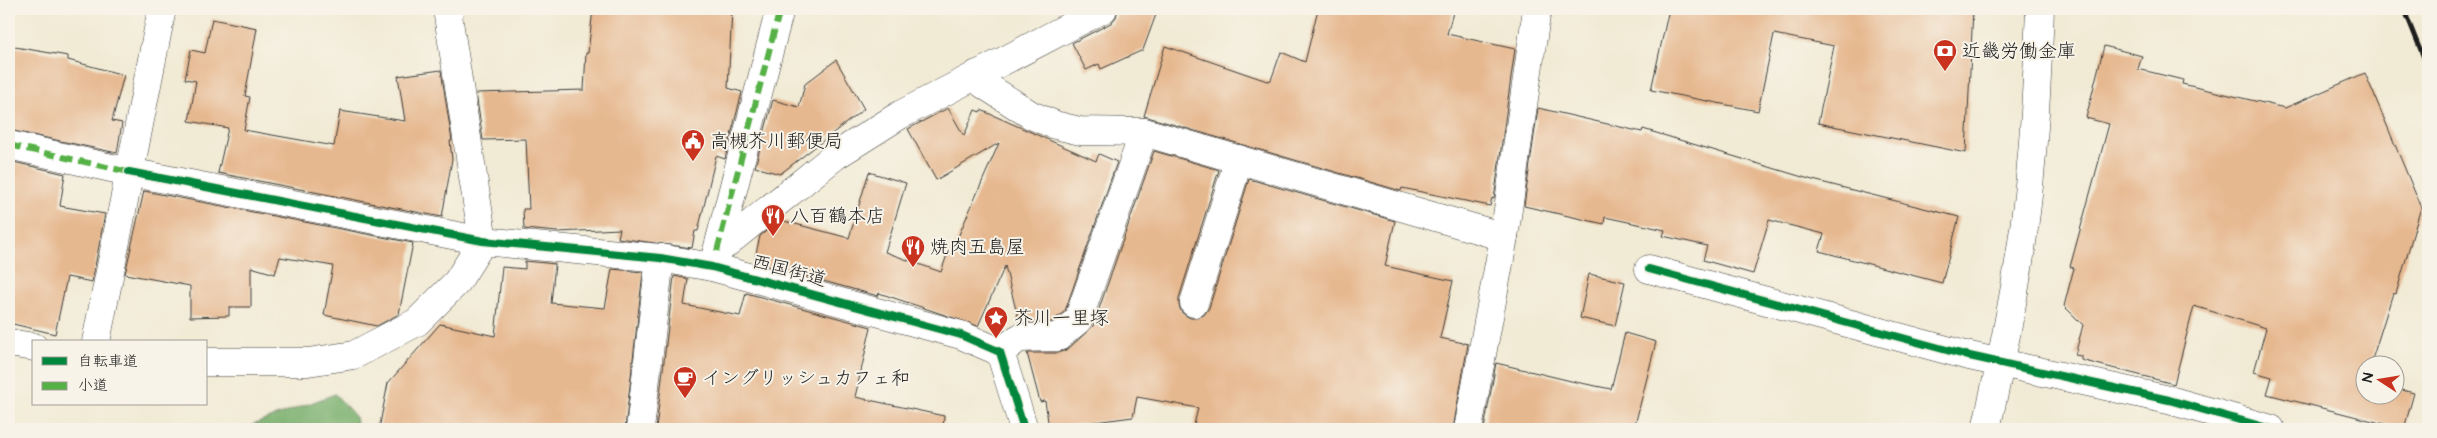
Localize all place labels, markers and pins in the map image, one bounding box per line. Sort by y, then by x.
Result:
bank icon: 近畿労働金庫 [1932,38,1958,72]
place label: 近畿労働金庫 [1962,38,2076,65]
public building icon: 高槻芥川郵便局 [680,128,706,162]
place label: 高槻芥川郵便局 [710,128,843,155]
restaurant icon: 八百鶴本店 [760,203,786,237]
place label: 八百鶴本店 [790,203,885,230]
restaurant icon: 焼肉五島屋 [900,234,926,268]
place label: 焼肉五島屋 [930,234,1025,261]
place icon: 芥川一里塚 [983,305,1009,339]
place label: 芥川一里塚 [1014,305,1109,332]
cafe icon: イングリッシュカフェ和 [672,365,698,399]
place label: イングリッシュカフェ和 [702,365,910,392]

